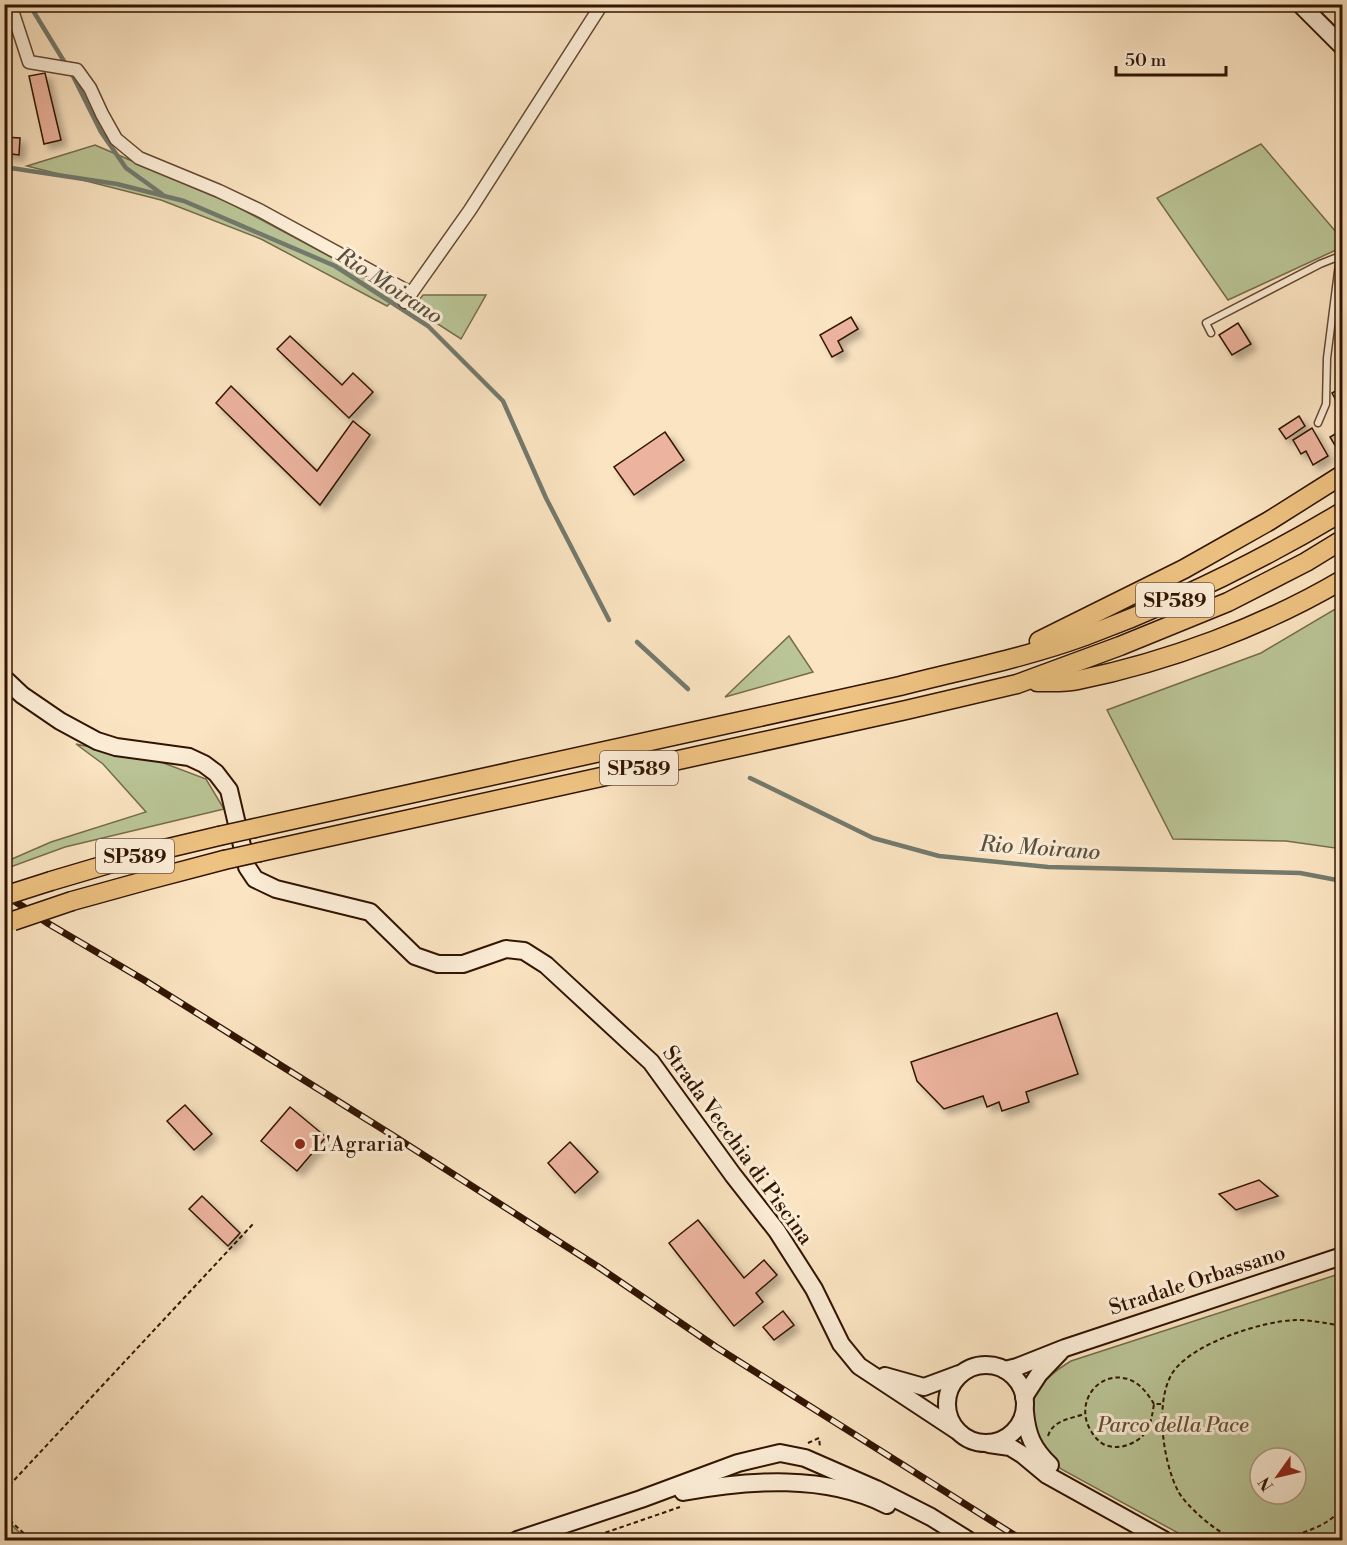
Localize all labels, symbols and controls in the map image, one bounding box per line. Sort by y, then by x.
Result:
scale bar [1116,39,1226,77]
text: 50 m [1125,49,1167,72]
water label: Rio Moirano [330,241,447,331]
road number: SP589 [1136,583,1214,617]
road number: SP589 [600,751,678,785]
water label: Rio Moirano [978,831,1101,866]
road number: SP589 [96,839,174,873]
street label: Strada Vecchia di Piscina [656,1041,818,1250]
place label: L'Agraria [312,1132,404,1158]
marker: L'Agraria [293,1137,307,1151]
street label: Stradale Orbassano [1106,1240,1289,1322]
park label: Parco della Pace [1096,1413,1249,1439]
north arrow [1248,1446,1308,1506]
text: N [1254,1473,1278,1495]

